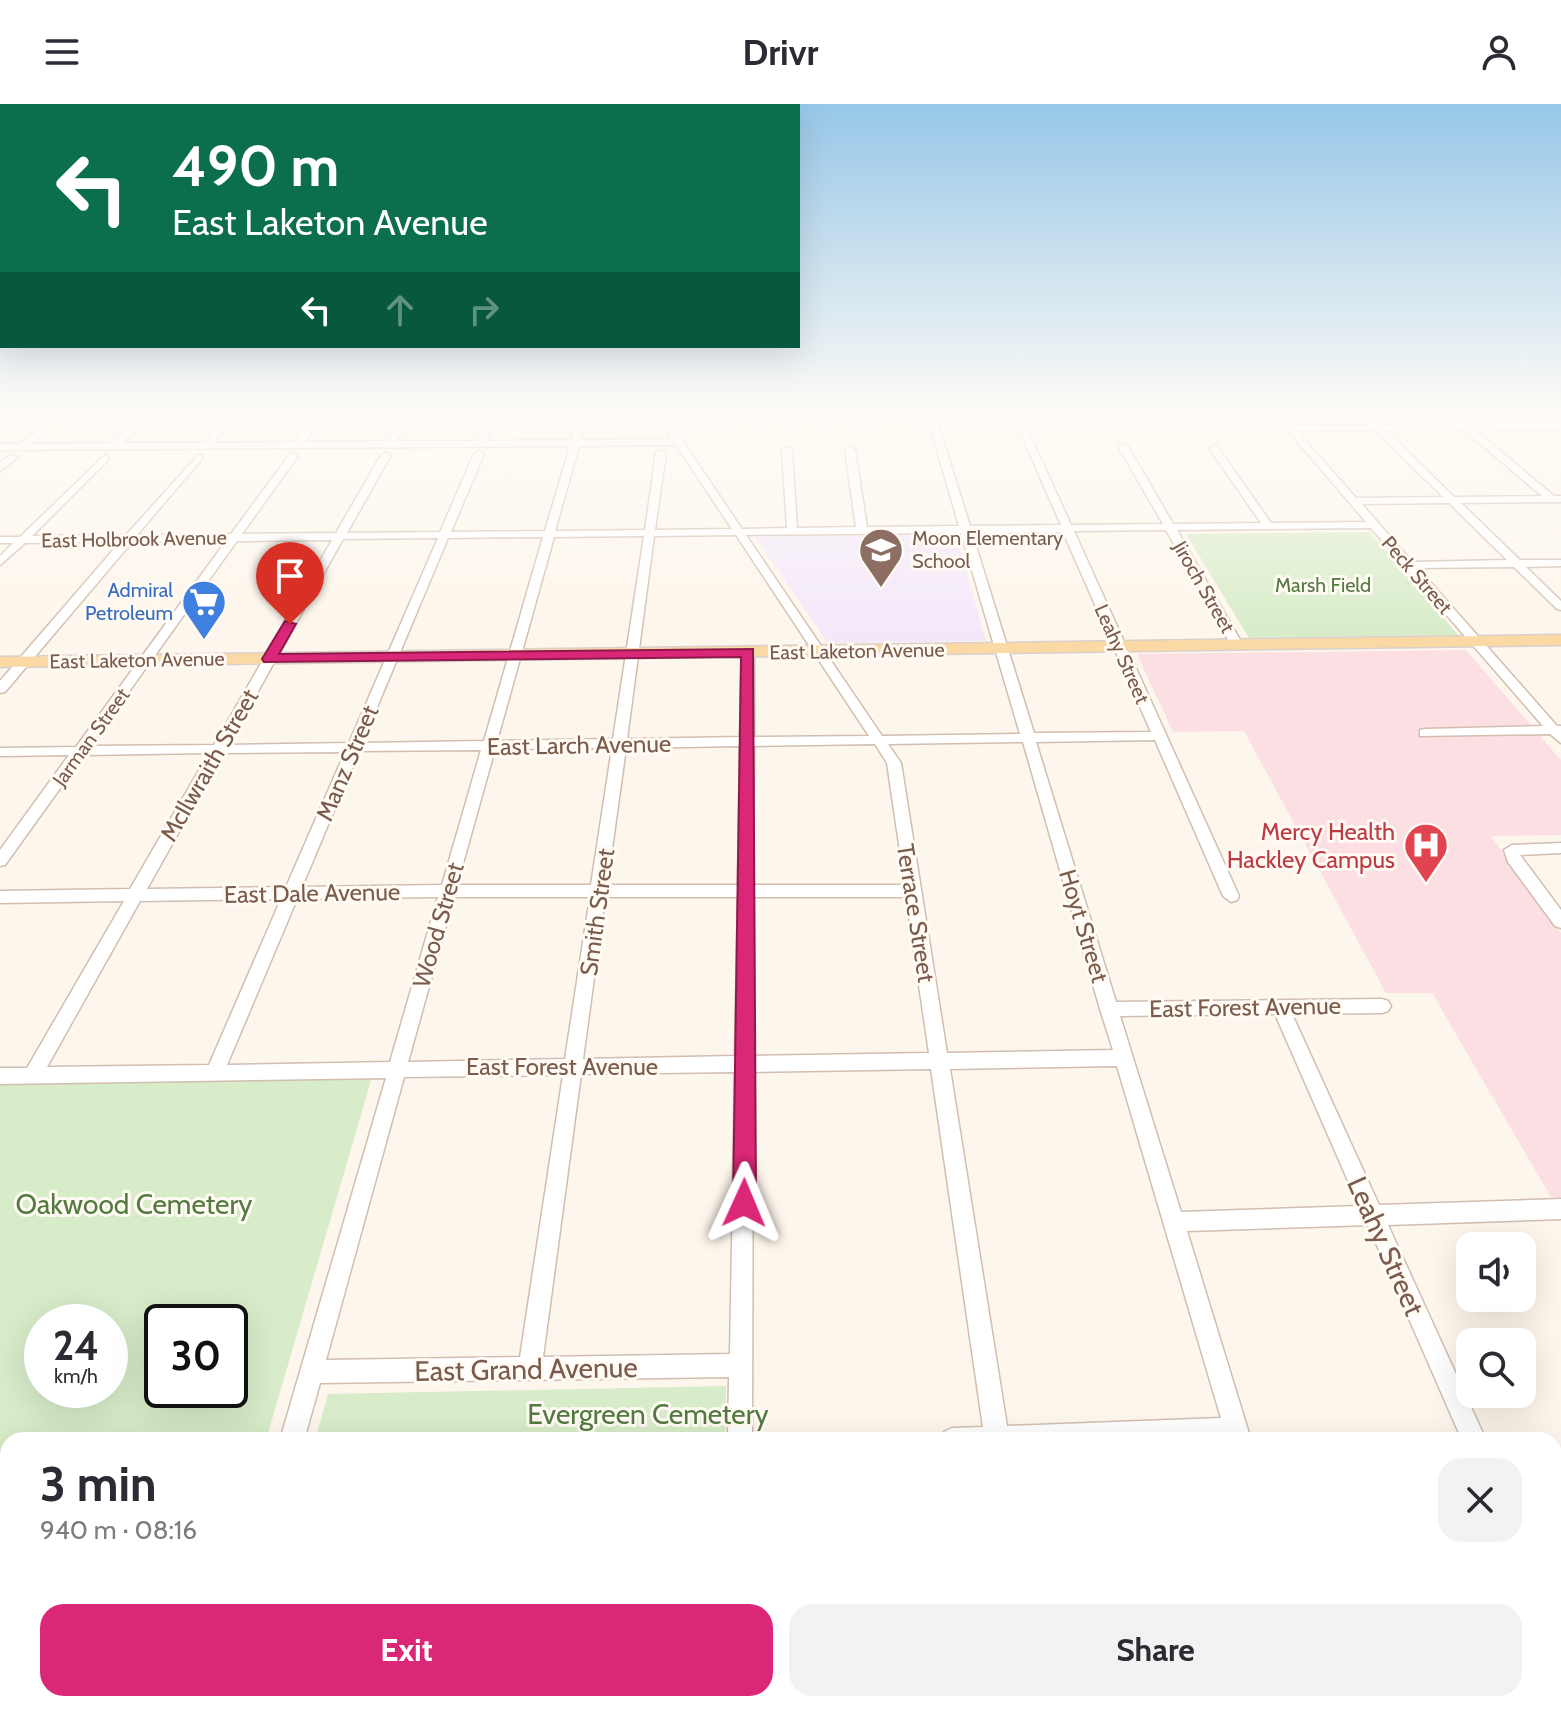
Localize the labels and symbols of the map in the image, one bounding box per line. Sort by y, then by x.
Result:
street label: East Holbrook Avenue [41,525,227,553]
school or university icon: Moon Elementary School [857,526,905,589]
place label: Moon Elementary School [912,526,1063,573]
street label: Peck Street [1377,531,1458,619]
street label: Jiroch Street [1168,536,1240,637]
pin [256,542,324,624]
park label: Marsh Field [1275,573,1371,597]
place label: Admiral Petroleum [85,578,173,625]
supermarket icon: Admiral Petroleum [180,578,228,641]
street label: Leahy Street [1089,601,1155,708]
street label: East Laketon Avenue [769,637,945,665]
street label: East Laketon Avenue [49,646,225,674]
street label: Jarman Street [47,683,135,791]
street label: McIlwraith Street [154,684,264,846]
street label: Manz Street [310,701,384,825]
street label: East Larch Avenue [487,729,671,761]
place label: Mercy Health Hackley Campus [1227,817,1395,874]
hospital icon: Mercy Health Hackley Campus [1402,821,1450,884]
street label: Terrace Street [891,842,941,984]
street label: Smith Street [574,847,620,977]
street label: Wood Street [406,859,470,991]
street label: Hoyt Street [1053,866,1115,986]
street label: East Dale Avenue [224,877,400,909]
street label: East Forest Avenue [1149,991,1341,1023]
street label: East Forest Avenue [466,1052,658,1081]
position arrow [702,1161,786,1245]
street label: Leahy Street [1340,1171,1432,1321]
park label: Oakwood Cemetery [16,1187,252,1221]
speed limit sign: 30 [144,1304,248,1408]
street label: East Grand Avenue [414,1350,638,1388]
park label: Evergreen Cemetery [527,1397,769,1431]

